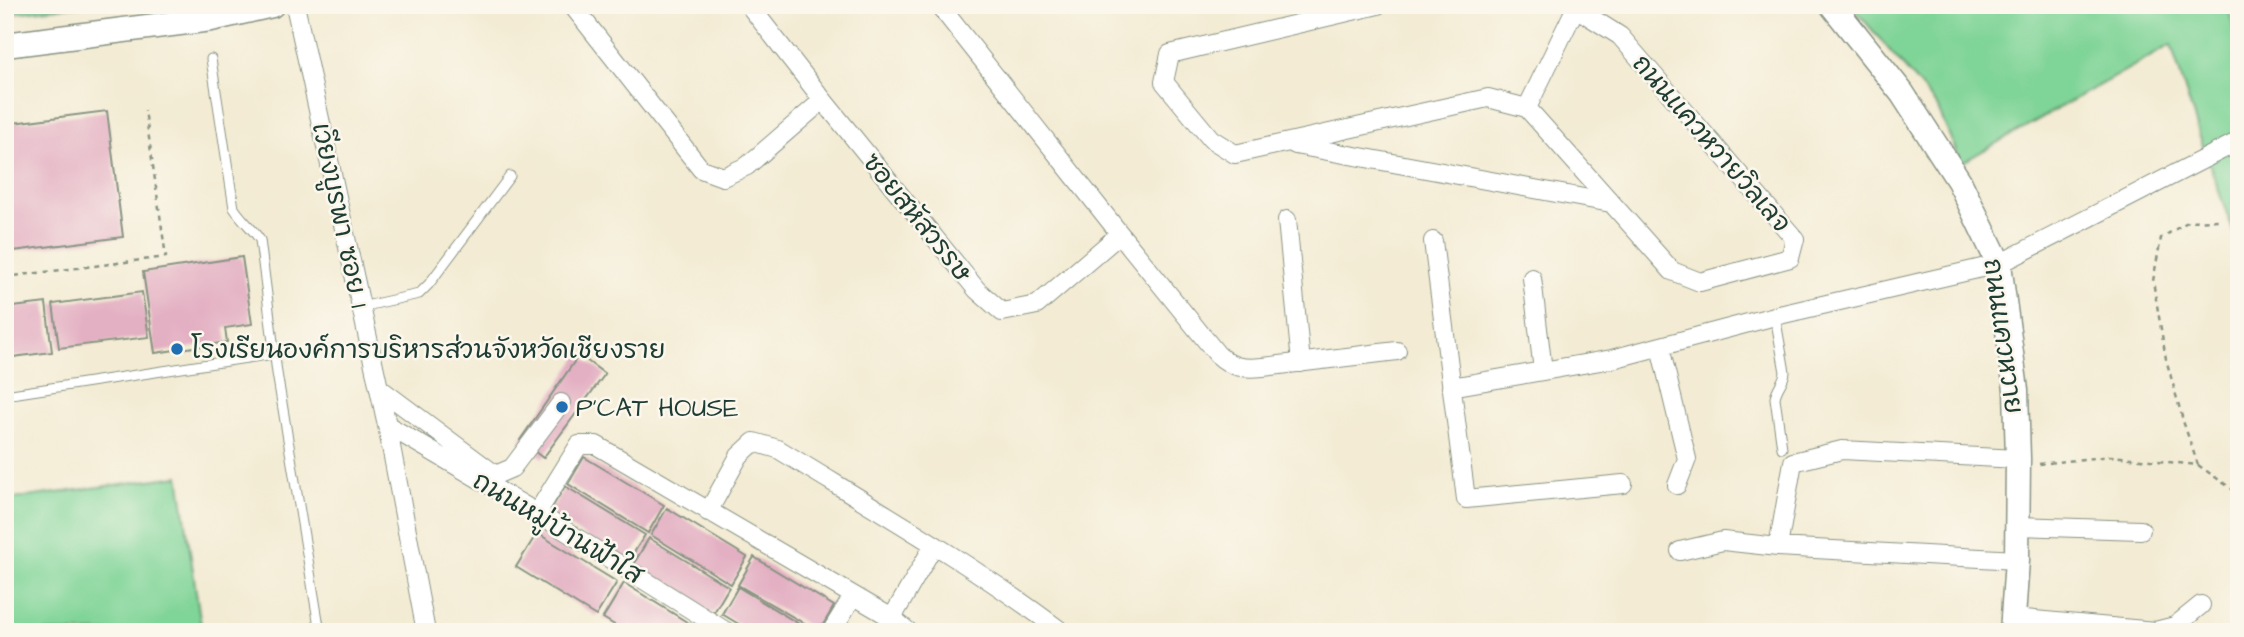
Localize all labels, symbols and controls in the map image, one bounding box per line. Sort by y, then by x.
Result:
street label: ถนนแควหวายวิลเลจ [1624,47,1799,241]
street label: เวียงบูรพา ซอย 1 [303,119,377,311]
street label: ซอยสหัสวรรษ [854,146,981,290]
street label: ถนนแควหวาย [1974,256,2032,416]
place label: โรงเรียนองค์การบริหารส่วนจังหวัดเชียงราย [191,332,665,368]
marker: โรงเรียนองค์การบริหารส่วนจังหวัดเชียงราย [169,341,185,357]
place label: P'CAT HOUSE [576,390,738,426]
marker: P'CAT HOUSE [554,399,570,415]
street label: ถนนหมู่บ้านฟ้าใส [466,463,650,594]

